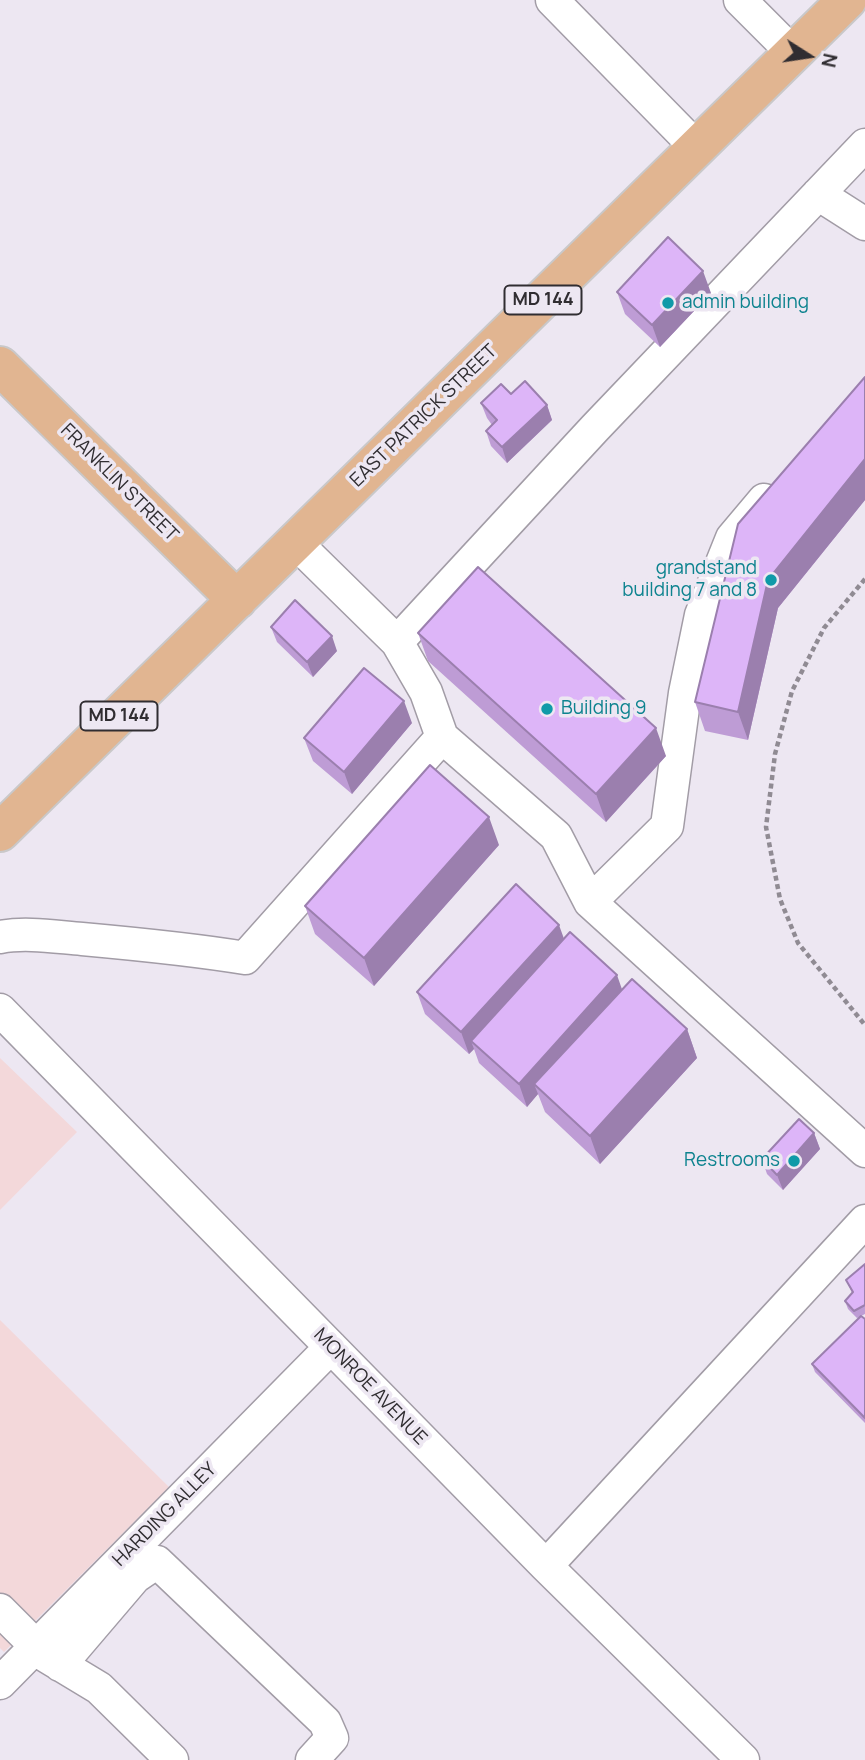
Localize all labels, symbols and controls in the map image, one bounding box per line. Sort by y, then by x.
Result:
north arrow [774,21,844,91]
text: N [815,51,844,70]
road number: MD 144 [504,286,582,314]
place label: admin building [682,292,809,314]
marker: admin building [660,295,676,311]
street label: EAST PATRICK STREET [346,340,502,492]
street label: FRANKLIN STREET [55,419,183,547]
place label: grandstand building 7 and 8 [622,558,757,602]
marker: grandstand building 7 and 8 [763,572,779,588]
place label: Building 9 [561,698,647,720]
marker: Building 9 [539,701,555,717]
road number: MD 144 [80,702,158,730]
place label: Restrooms [684,1150,780,1172]
marker: Restrooms [786,1153,802,1169]
street label: MONROE AVENUE [309,1324,431,1450]
street label: HARDING ALLEY [108,1458,222,1572]

